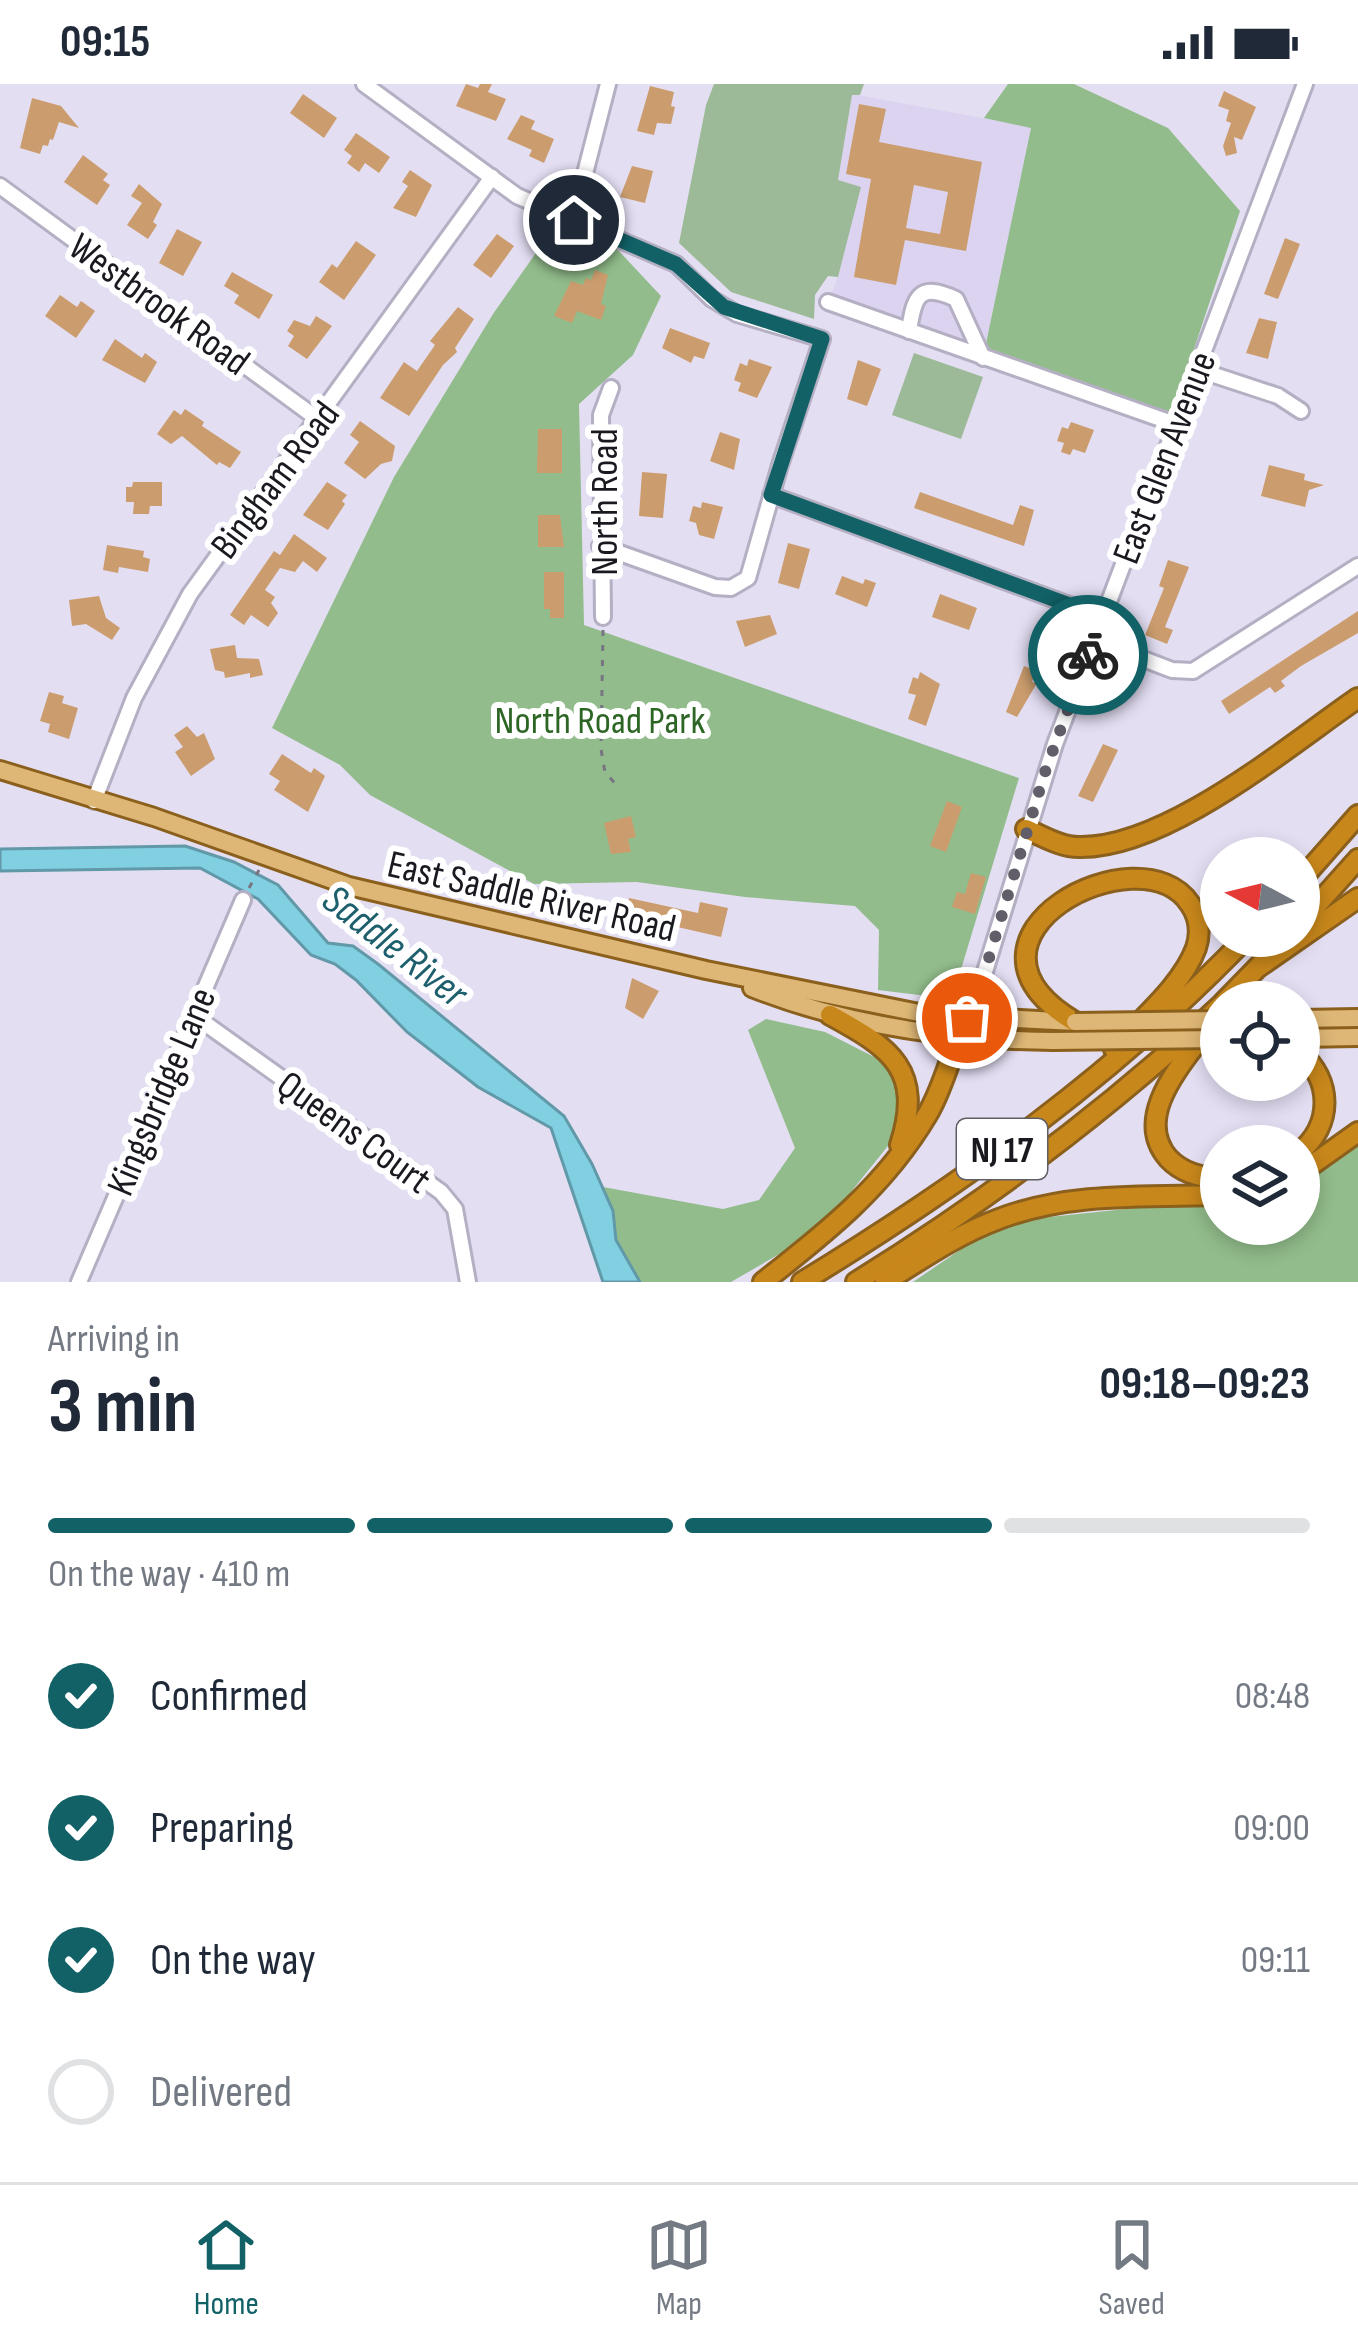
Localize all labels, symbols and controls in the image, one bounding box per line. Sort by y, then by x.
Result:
text: 09:15 [60,15,150,70]
pin [523,169,625,271]
icon: home [541,187,607,253]
street label: Westbrook Road [59,224,258,386]
street label: East Glen Avenue [1103,345,1227,571]
street label: Bingham Road [202,393,350,568]
street label: North Road [582,428,629,576]
courier [1028,595,1148,715]
icon: bike [1055,622,1121,688]
park label: North Road Park [495,698,705,745]
north arrow [1200,837,1320,957]
map controls [1200,837,1320,1245]
street label: East Saddle River Road [383,839,681,951]
water label: Saddle River [314,873,478,1017]
pin [916,967,1018,1069]
street label: Kingsbridge Lane [97,981,227,1203]
button: locate [1200,981,1320,1101]
icon: bag [934,985,1000,1051]
street label: Queens Court [268,1062,440,1204]
road number: NJ 17 [957,1119,1047,1179]
button: layers [1200,1125,1320,1245]
text: Arriving in [48,1316,180,1363]
text: 09:18–09:23 [1099,1357,1310,1412]
text: 3 min [48,1361,197,1454]
text: On the way · 410 m [48,1551,290,1598]
icon: check [48,1663,114,1729]
text: Confirmed [150,1669,308,1724]
text: 08:48 [1235,1673,1310,1720]
icon: check [48,1795,114,1861]
text: Preparing [150,1801,294,1856]
text: 09:00 [1233,1805,1310,1852]
icon: check [48,1927,114,1993]
text: On the way [150,1933,316,1988]
text: 09:11 [1241,1937,1310,1984]
text: Delivered [150,2065,292,2120]
tab: Home [193,2212,259,2324]
tab: Map [646,2212,712,2324]
tab: Saved [1099,2212,1165,2324]

